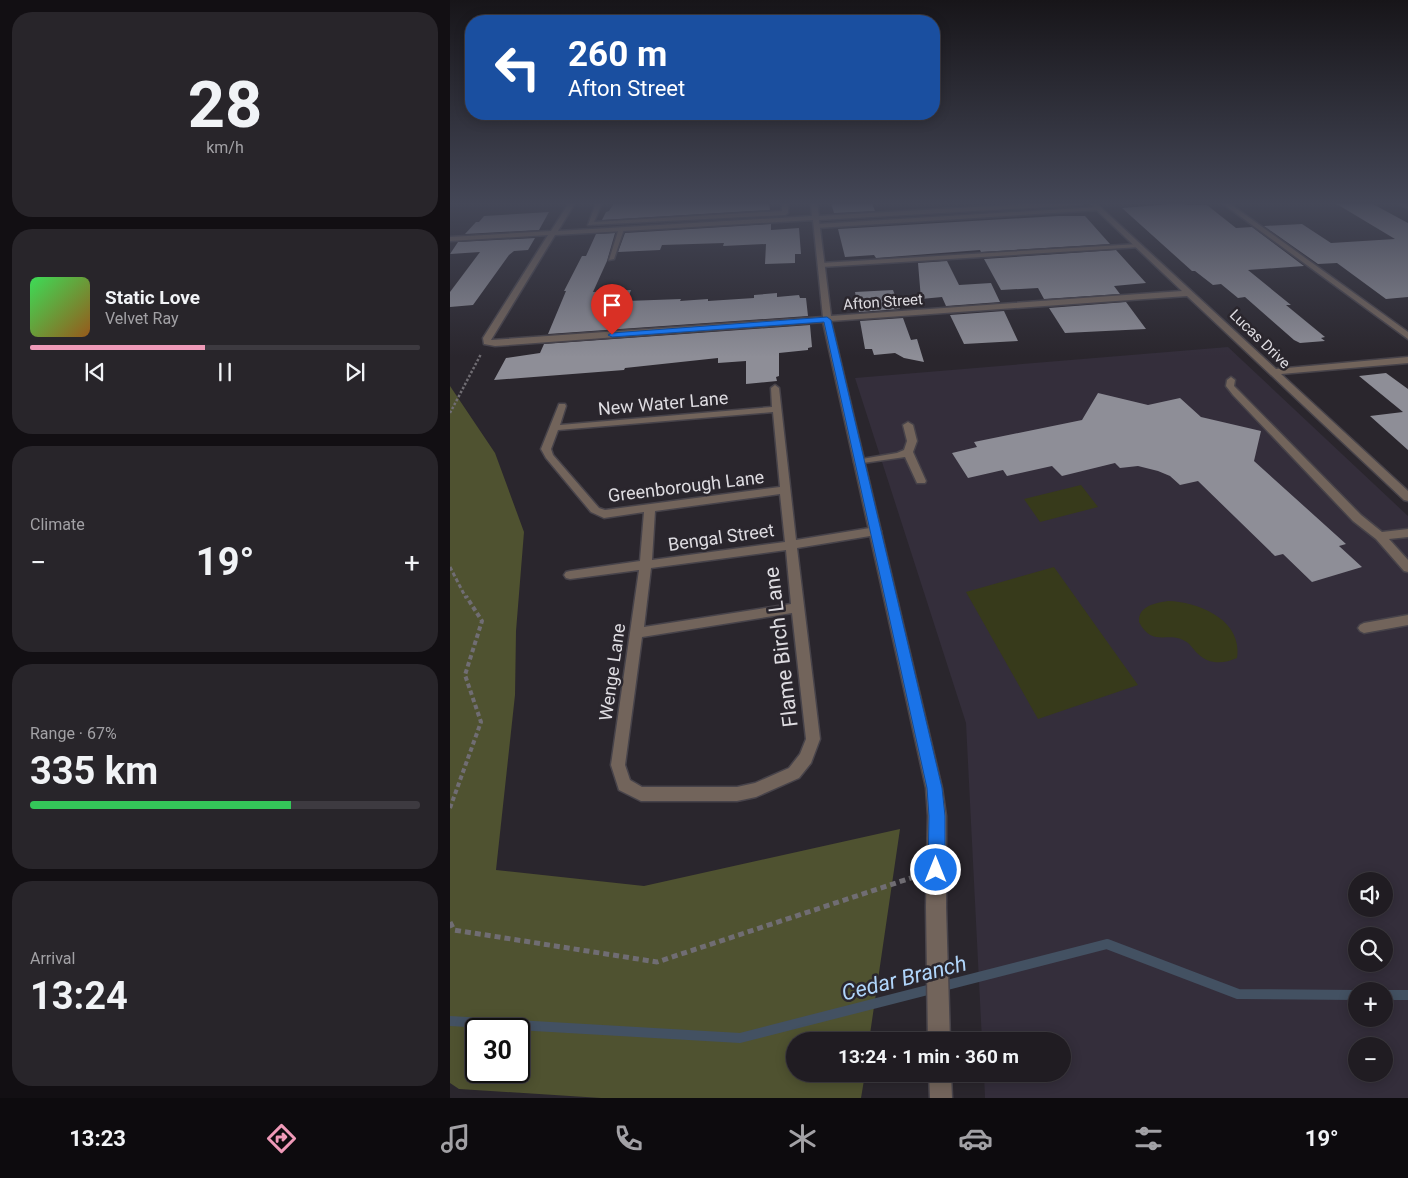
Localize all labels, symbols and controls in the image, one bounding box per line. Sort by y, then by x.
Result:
text: 260 m [568,34,667,75]
icon: left [485,35,550,100]
text: 28 [188,67,262,143]
text: Afton Street [568,76,685,101]
text: km/h [206,138,244,157]
pin [591,284,633,335]
text: Static Love [105,286,200,309]
street label: Afton Street [843,290,924,314]
icon: arrive [598,291,626,319]
street label: Lucas Drive [1226,306,1294,372]
text: Velvet Ray [105,309,179,328]
icon: previous [81,358,109,386]
icon: pause [211,358,239,386]
icon: next [341,358,369,386]
street label: New Water Lane [597,387,729,419]
street label: Greenborough Lane [607,466,765,506]
text: Climate [30,515,85,534]
street label: Bengal Street [667,519,776,555]
text: 19° [196,540,254,584]
text: − [30,546,46,579]
text: + [404,546,420,579]
street label: Flame Birch Lane [759,566,803,728]
street label: Wenge Lane [595,622,629,722]
text: Range · 67% [30,724,117,743]
text: 335 km [30,749,158,793]
position arrow [909,843,961,895]
map controls [1348,872,1393,1082]
button: sound [1348,872,1393,917]
button: search [1348,927,1393,972]
text: Arrival [30,949,75,968]
water label: Cedar Branch [839,950,969,1006]
text: 13:24 [30,974,128,1018]
button: + [1348,982,1393,1027]
speed limit sign: 30 [465,1018,530,1083]
button: − [1348,1037,1393,1082]
text: 13:24 · 1 min · 360 m [838,1045,1019,1068]
icon: directions [264,1121,299,1156]
icon: music [438,1121,473,1156]
icon: phone [611,1121,646,1156]
icon: climate [785,1121,820,1156]
icon: car [958,1121,993,1156]
icon: filters [1131,1121,1166,1156]
text: 13:23 [69,1126,126,1151]
text: 19° [1305,1126,1339,1151]

